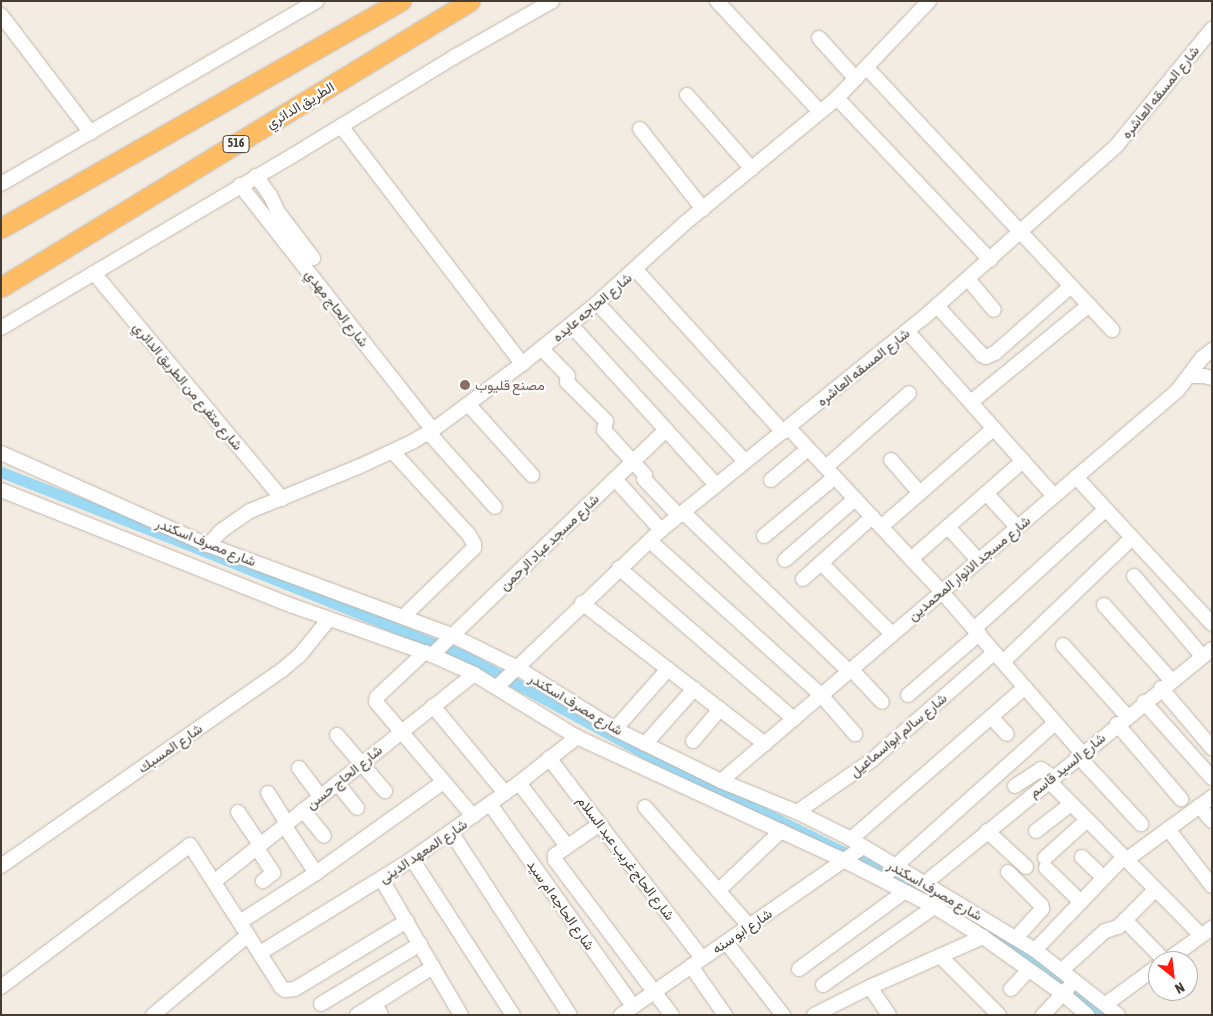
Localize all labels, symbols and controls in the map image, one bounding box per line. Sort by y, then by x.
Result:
street label: شارع المسقه العاشره [1118,42,1202,142]
street label: الطريق الدائري [263,78,337,132]
road number: 516 [222,134,250,154]
street label: شارع الحاج مهدي [302,266,372,350]
street label: شارع الحاجه عايده [549,269,635,345]
street label: شارع متفرع من الطريق الدائري [130,319,246,453]
street label: شارع المسقه العاشره [813,325,913,409]
place label: مصنع قليوب [475,377,545,393]
marker: مصنع قليوب [459,379,471,391]
street label: شارع مسجد عباد الرحمن [496,490,602,594]
street label: شارع مسجد الانوار المحمدين [904,512,1034,624]
street label: شارع مصرف اسكندر [153,514,259,570]
street label: شارع مصرف اسكندر [526,669,626,739]
street label: شارع سالم ابواسماعيل [846,690,950,780]
street label: شارع المسبك [135,720,205,776]
street label: شارع السيد قاسم [1025,729,1109,801]
street label: شارع الحاج حسن [303,741,385,813]
street label: شارع الحاج غريب عبد السلام [574,793,678,923]
street label: شارع المعهد الدينى [376,815,470,887]
street label: شارع مصرف اسكندر [885,856,985,924]
street label: شارع الحاجه ام سيد [524,857,598,953]
street label: شارع ابو سنه [709,905,775,957]
north arrow [1148,951,1198,1001]
text: N [1172,979,1187,997]

